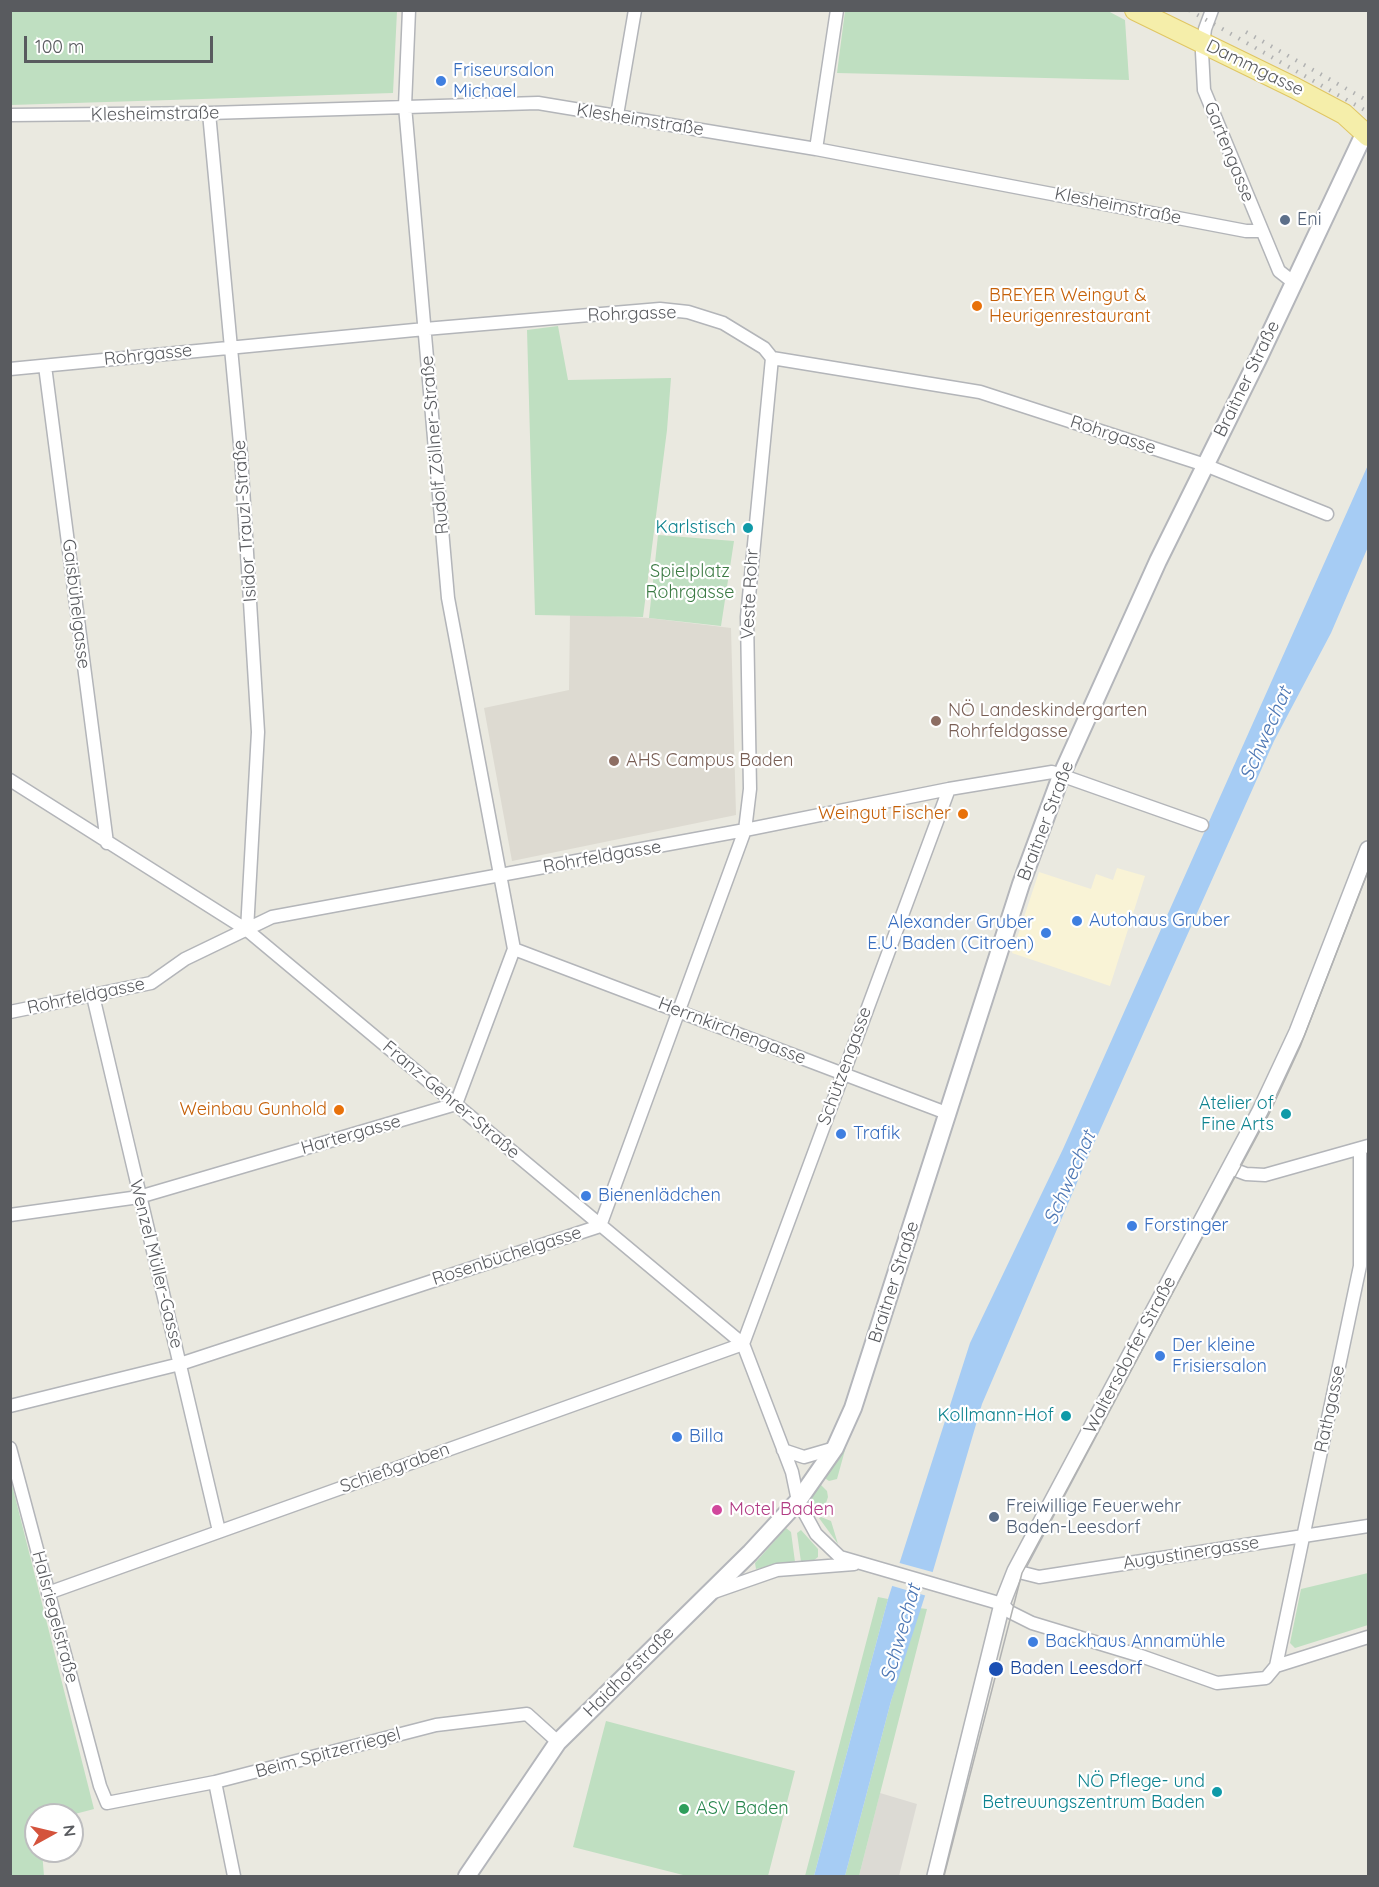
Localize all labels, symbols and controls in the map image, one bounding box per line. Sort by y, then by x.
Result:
scale bar [27,24,216,62]
text: 100 m [35,35,84,58]
street label: Dammgasse [1203,35,1307,101]
place label: Friseursalon Michael [453,60,554,103]
marker: Friseursalon Michael [434,74,448,88]
street label: Klesheimstraße [575,99,705,141]
street label: Gartengasse [1199,99,1259,205]
street label: Klesheimstraße [91,102,219,126]
street label: Klesheimstraße [1053,183,1183,229]
place label: Eni [1297,209,1321,231]
marker: Eni [1278,213,1292,227]
place label: BREYER Weingut & Heurigenrestaurant [989,285,1151,328]
marker: BREYER Weingut & Heurigenrestaurant [970,299,984,313]
street label: Rohrgasse [587,302,677,326]
street label: Braitner Straße [1210,317,1284,441]
street label: Rohrgasse [103,340,193,370]
street label: Rudolf Zöllner-Straße [416,355,454,535]
street label: Rohrgasse [1067,411,1159,459]
street label: Isidor Trauzl-Straße [229,439,261,603]
place label: Karlstisch [655,517,736,539]
marker: Karlstisch [741,521,755,535]
street label: Gaisbühelgasse [57,538,95,670]
street label: Veste Rohr [737,548,763,640]
park label: Spielplatz Rohrgasse [646,561,734,604]
water label: Schwechat [1235,683,1297,785]
place label: NÖ Landeskindergarten Rohrfeldgasse [948,700,1147,742]
marker: NÖ Landeskindergarten Rohrfeldgasse [929,714,943,728]
place label: AHS Campus Baden [626,750,793,772]
marker: AHS Campus Baden [607,754,621,768]
street label: Braitner Straße [1013,758,1079,884]
place label: Weingut Fischer [818,803,951,825]
marker: Weingut Fischer [956,807,970,821]
street label: Rohrfeldgasse [541,836,663,878]
place label: Autohaus Gruber [1089,910,1230,932]
place label: Alexander Gruber E.U. Baden (Citroen) [867,912,1034,954]
marker: Autohaus Gruber [1070,914,1084,928]
marker: Alexander Gruber E.U. Baden (Citroen) [1039,926,1053,940]
street label: Rohrfeldgasse [25,973,147,1019]
street label: Herrnkirchengasse [655,993,809,1069]
street label: Schützengasse [814,1004,876,1128]
street label: Franz-Gehrer-Straße [378,1036,524,1164]
place label: Atelier of Fine Arts [1199,1093,1274,1136]
place label: Weinbau Gunhold [180,1099,327,1121]
marker: Weinbau Gunhold [332,1103,346,1117]
marker: Atelier of Fine Arts [1279,1107,1293,1121]
street label: Hartergasse [299,1110,403,1160]
place label: Trafik [853,1123,900,1145]
marker: Trafik [834,1127,848,1141]
water label: Schwechat [1039,1127,1101,1229]
street label: Wenzel Müller-Gasse [125,1177,187,1351]
place label: Bienenlädchen [598,1185,721,1207]
marker: Bienenlädchen [579,1189,593,1203]
place label: Forstinger [1144,1215,1228,1237]
street label: Braitner Straße [864,1218,924,1346]
marker: Forstinger [1125,1219,1139,1233]
street label: Rosenbüchelgasse [430,1222,584,1290]
street label: Waltersdorfer Straße [1079,1273,1181,1437]
place label: Der kleine Frisiersalon [1172,1335,1267,1378]
marker: Der kleine Frisiersalon [1153,1349,1167,1363]
street label: Rathgasse [1310,1363,1350,1455]
place label: Kollmann-Hof [938,1405,1054,1427]
marker: Kollmann-Hof [1059,1409,1073,1423]
place label: Billa [689,1426,724,1448]
marker: Billa [670,1430,684,1444]
street label: Schießgraben [337,1438,453,1498]
place label: Freiwillige Feuerwehr Baden-Leesdorf [1006,1496,1181,1538]
place label: Motel Baden [729,1499,834,1521]
marker: Motel Baden [710,1503,724,1517]
marker: Freiwillige Feuerwehr Baden-Leesdorf [987,1510,1001,1524]
street label: Augustinergasse [1121,1532,1261,1574]
street label: Halsriegelstraße [27,1549,83,1685]
water label: Schwechat [876,1582,926,1684]
street label: Haidhofstraße [579,1622,679,1722]
place label: Backhaus Annamühle [1045,1631,1225,1653]
marker: Backhaus Annamühle [1026,1635,1040,1649]
place label: Baden Leesdorf [1010,1658,1143,1680]
marker: Baden Leesdorf [987,1660,1005,1678]
street label: Beim Spitzerriegel [253,1723,403,1783]
place label: NÖ Pflege- und Betreuungszentrum Baden [982,1771,1205,1814]
marker: NÖ Pflege- und Betreuungszentrum Baden [1210,1785,1224,1799]
place label: ASV Baden [696,1798,789,1820]
marker: ASV Baden [677,1802,691,1816]
north arrow [24,1803,84,1863]
text: N [59,1824,81,1838]

